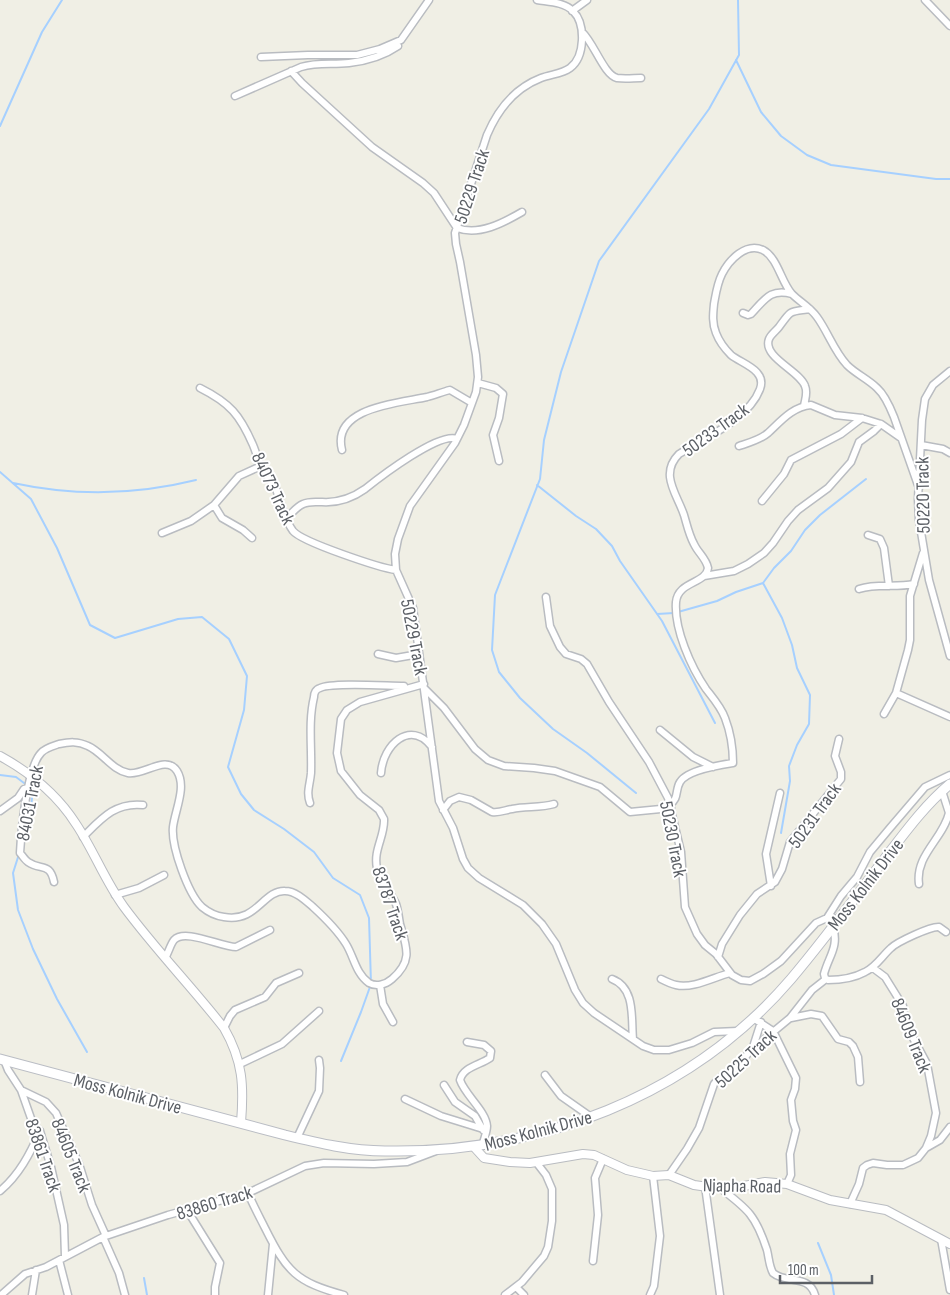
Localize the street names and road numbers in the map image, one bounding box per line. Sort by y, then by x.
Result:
street label: 50229 Track [450,146,495,227]
street label: 50233 Track [678,398,754,462]
street label: 84073 Track [246,449,300,529]
street label: 50220 Track [911,456,936,534]
street label: 50229 Track [395,597,432,678]
street label: 84031 Track [12,763,49,843]
street label: 50231 Track [784,778,847,853]
street label: 50230 Track [654,799,691,880]
street label: Moss Kolnik Drive [823,834,909,936]
street label: 83787 Track [366,864,413,944]
street label: 84609 Track [885,995,936,1077]
street label: 50225 Track [710,1024,782,1093]
street label: Moss Kolnik Drive [71,1069,184,1120]
street label: Moss Kolnik Drive [482,1106,595,1157]
street label: 84605 Track [45,1115,96,1197]
street label: 83861 Track [19,1116,66,1196]
street label: Njapha Road [703,1174,781,1199]
street label: 83860 Track [174,1181,256,1226]

